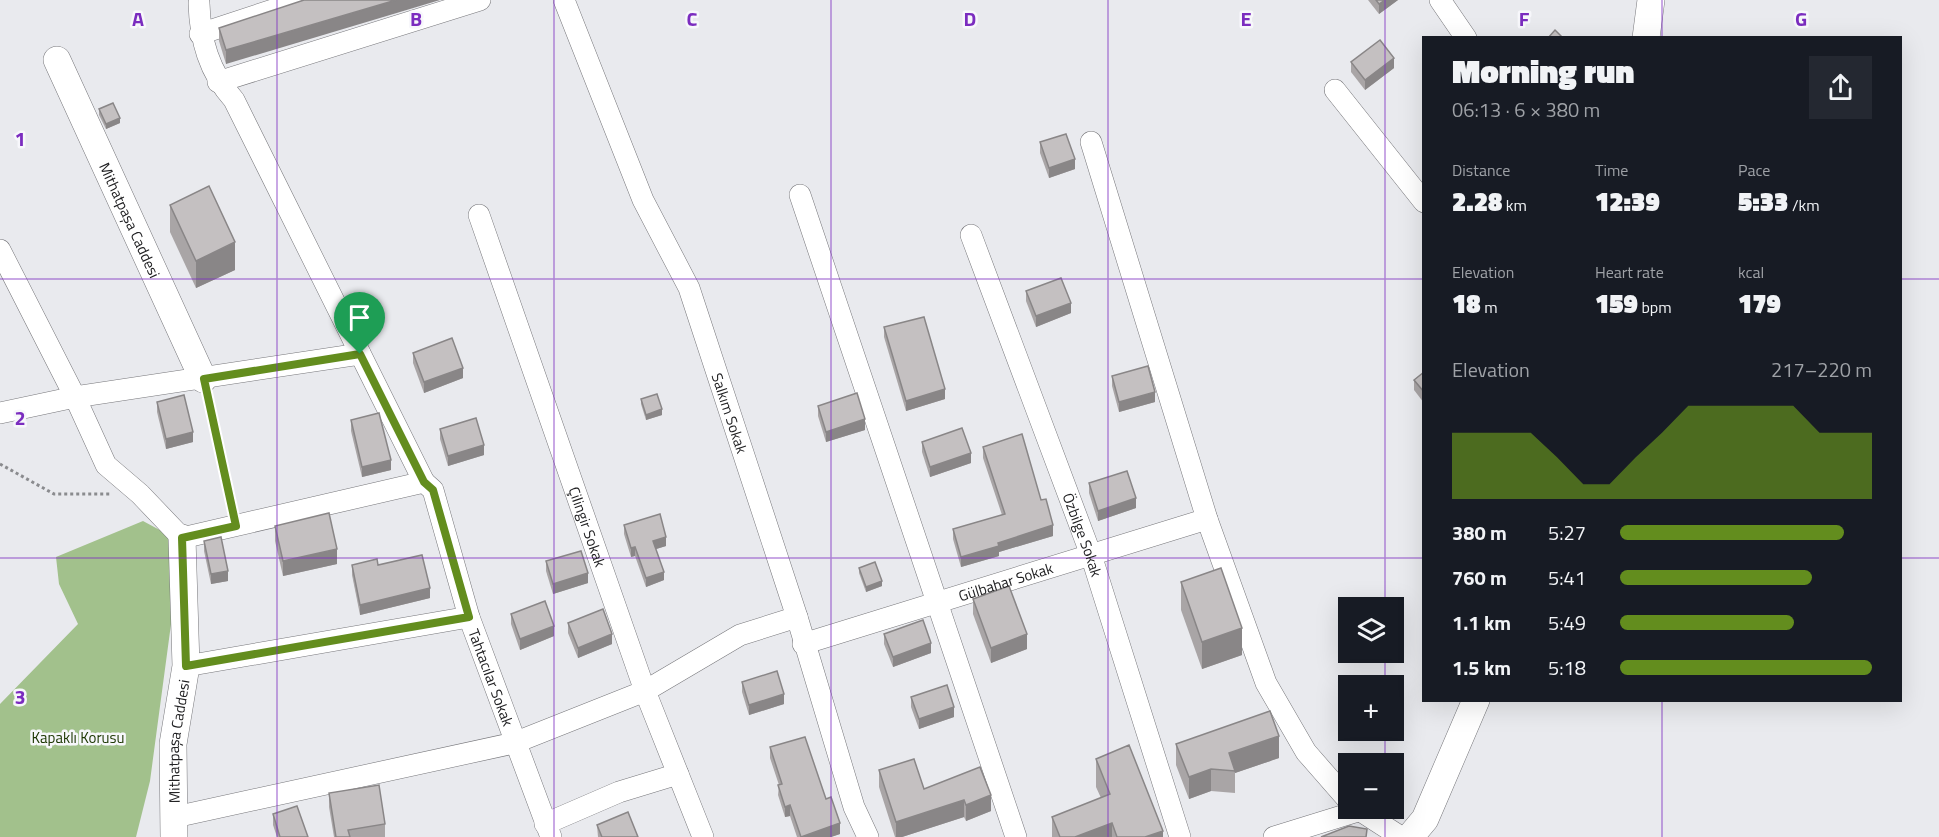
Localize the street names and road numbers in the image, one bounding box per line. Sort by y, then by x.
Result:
street label: Mithatpaşa Caddesi [94,159,167,282]
street label: Salkım Sokak [706,370,754,456]
street label: Çilingir Sokak [563,483,612,570]
street label: Özbilge Sokak [1057,489,1109,580]
street label: Gülbahar Sokak [955,556,1056,607]
street label: Tahtacılar Sokak [463,625,520,729]
street label: Mithatpaşa Caddesi [161,678,195,803]

